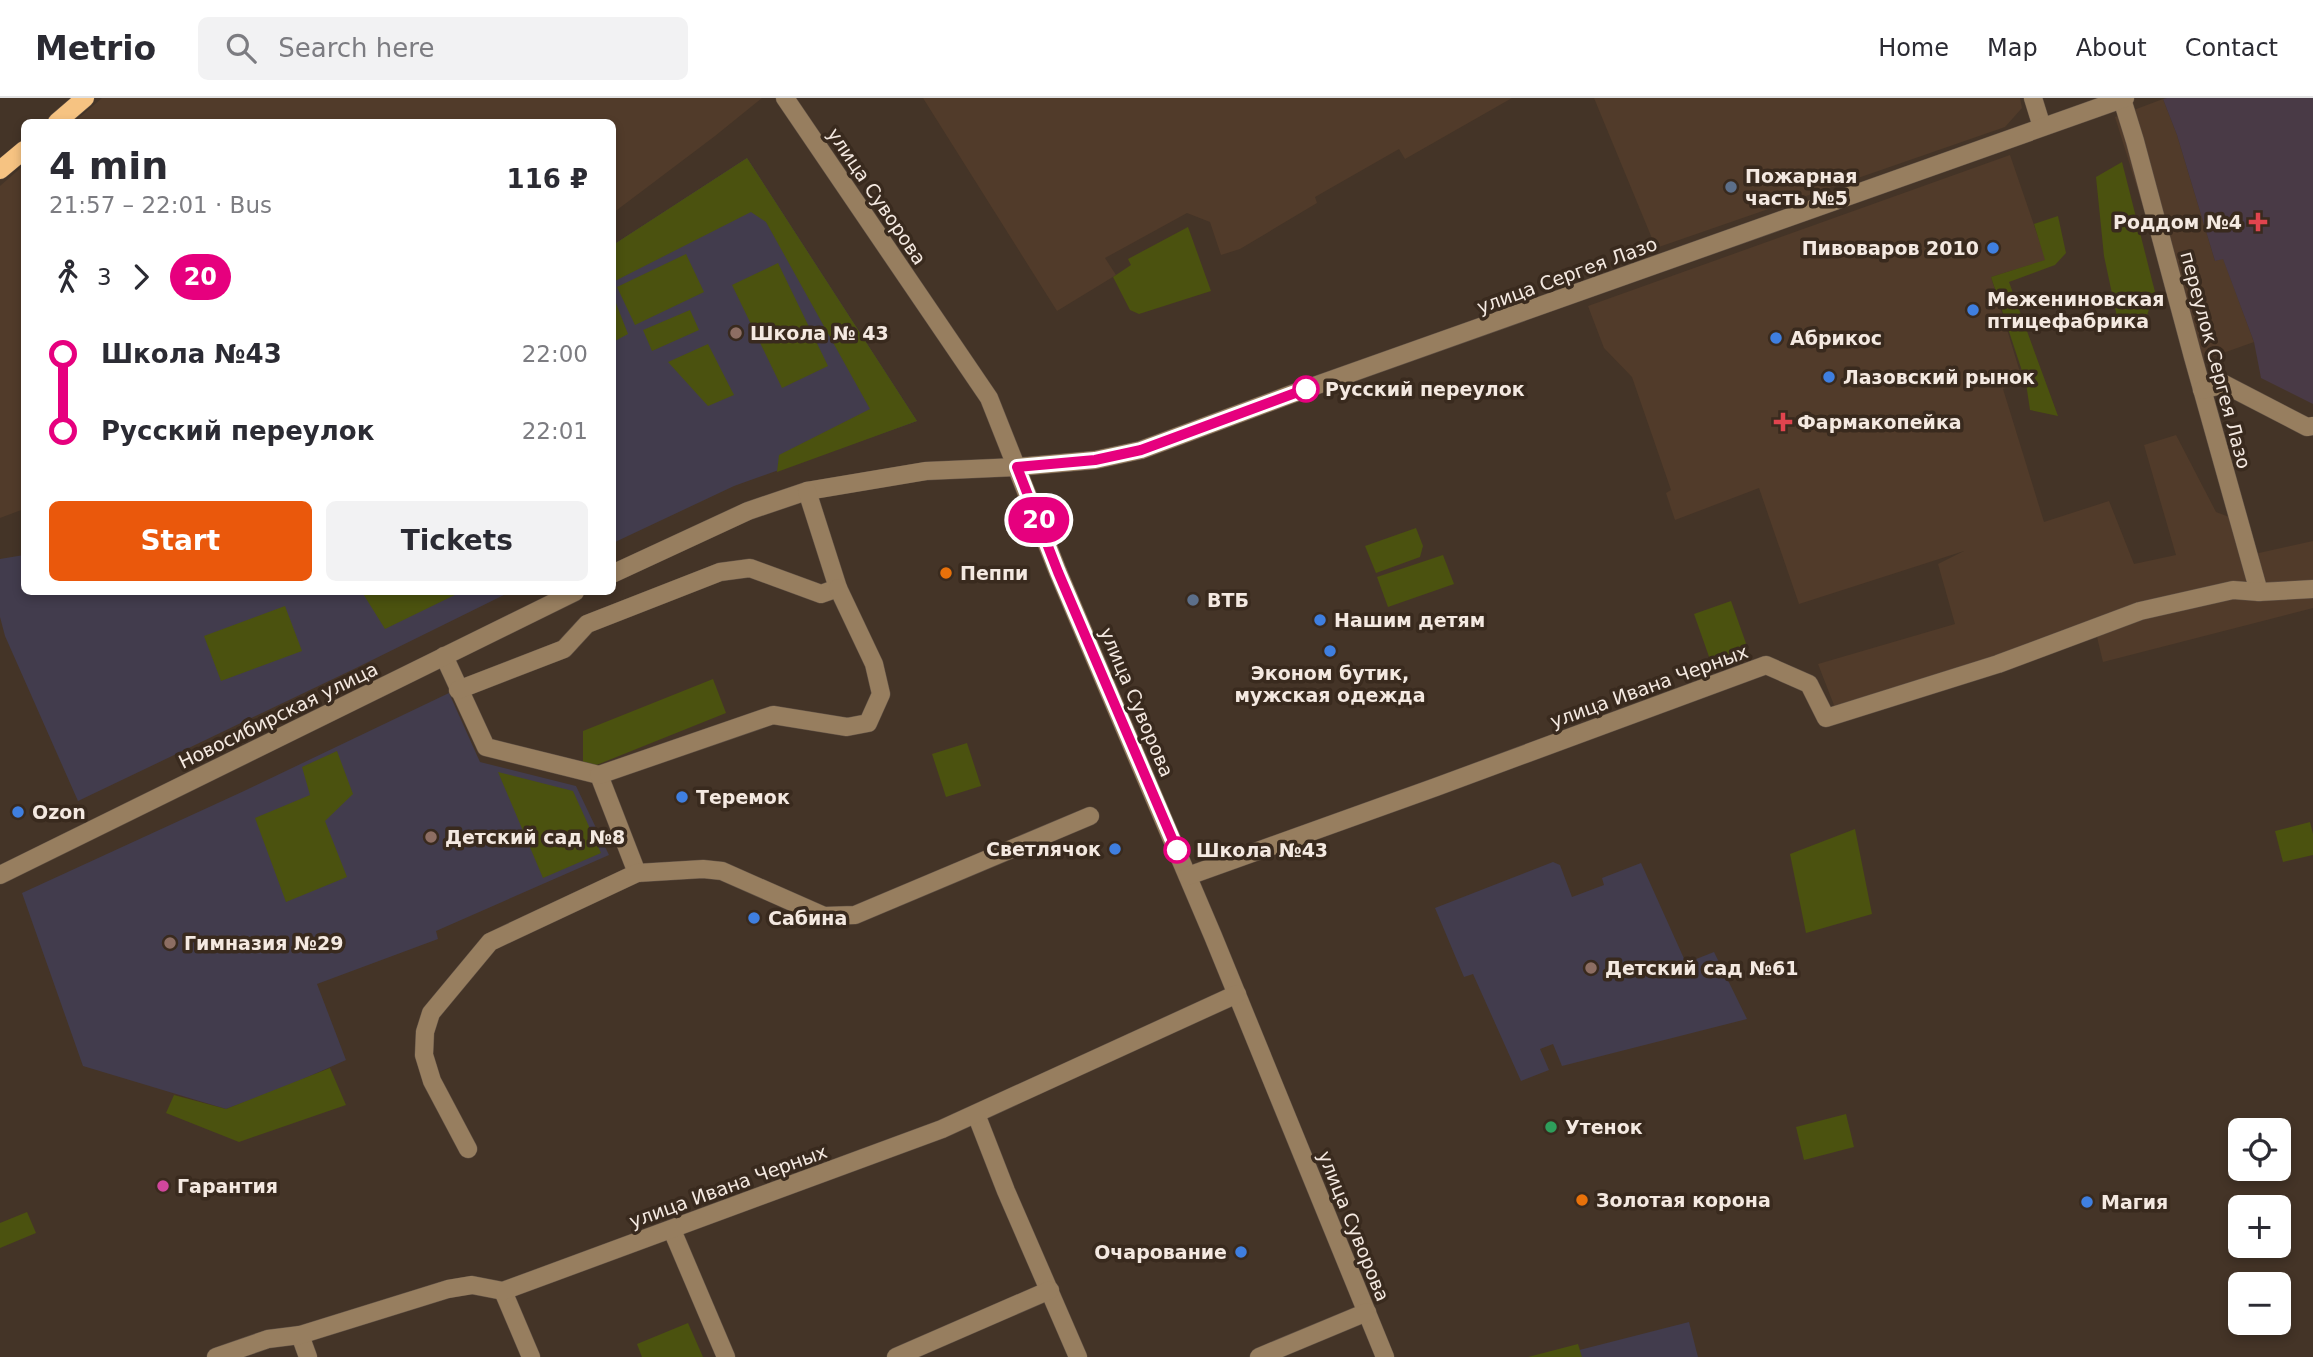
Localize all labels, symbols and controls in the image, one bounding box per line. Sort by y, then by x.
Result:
search box [198,17,688,80]
text: Metrio [35,29,156,68]
icon: search [222,29,260,67]
text: Search here [278,33,434,63]
text: Home [1878,34,1949,62]
text: Map [1987,34,2038,62]
text: About [2076,34,2147,62]
text: Contact [2185,34,2278,62]
street label: улица Суворова [823,123,931,269]
text: 4 min [49,144,168,188]
text: 116 ₽ [507,164,588,194]
place label: Пожарная часть №5 [1745,165,1857,209]
marker: Пожарная часть №5 [1723,179,1739,195]
text: 21:57 – 22:01 · Bus [49,192,272,218]
place label: Роддом №4 [2113,211,2242,233]
marker: Роддом №4 [2248,212,2268,232]
street label: улица Сергея Лазо [1474,232,1660,318]
place label: Пивоваров 2010 [1802,237,1979,259]
marker: Пивоваров 2010 [1985,240,2001,256]
street label: переулок Сергея Лазо [2176,249,2256,471]
icon: walk [49,258,87,296]
icon: forward [122,258,160,296]
text: 20 [184,263,217,291]
text: 3 [97,264,112,290]
place label: Межениновская птицефабрика [1987,288,2164,332]
marker: Межениновская птицефабрика [1965,302,1981,318]
place label: Школа № 43 [750,322,889,344]
marker: Школа № 43 [728,325,744,341]
place label: Абрикос [1790,327,1882,349]
marker: Абрикос [1768,330,1784,346]
text: Школа №43 [101,339,282,369]
text: 22:00 [522,341,588,367]
place label: Лазовский рынок [1843,366,2035,388]
marker: Лазовский рынок [1821,369,1837,385]
marker: Русский переулок [1293,376,1319,402]
place label: Русский переулок [1325,378,1525,400]
place label: Фармакопейка [1797,411,1962,433]
marker: Фармакопейка [1775,414,1791,430]
text: Русский переулок [101,416,374,446]
text: 22:01 [522,418,588,444]
line badge: 20 [1007,497,1070,543]
button: Start [49,501,312,581]
button: Tickets [326,501,588,581]
text: 20 [1022,506,1056,534]
place label: Пеппи [960,562,1028,584]
marker: Пеппи [938,565,954,581]
place label: ВТБ [1207,589,1249,611]
marker: ВТБ [1185,592,1201,608]
place label: Нашим детям [1334,609,1485,631]
marker: Нашим детям [1312,612,1328,628]
street label: улица Суворова [1096,624,1178,780]
street label: улица Ивана Черных [1547,640,1751,732]
marker: Эконом бутик, мужская одежда [1322,643,1338,659]
street label: Новосибирская улица [175,657,381,773]
place label: Эконом бутик, мужская одежда [1235,662,1425,706]
place label: Теремок [696,786,790,808]
marker: Теремок [674,789,690,805]
place label: Ozon [32,801,86,823]
marker: Ozon [10,804,26,820]
place label: Детский сад №8 [445,826,625,848]
marker: Детский сад №8 [423,829,439,845]
marker: Школа №43 [1164,837,1190,863]
place label: Светлячок [986,838,1101,860]
place label: Школа №43 [1196,839,1328,861]
marker: Светлячок [1107,841,1123,857]
place label: Сабина [768,907,847,929]
marker: Сабина [746,910,762,926]
place label: Гимназия №29 [184,932,343,954]
marker: Гимназия №29 [162,935,178,951]
place label: Детский сад №61 [1605,957,1799,979]
marker: Детский сад №61 [1583,960,1599,976]
place label: Утенок [1565,1116,1643,1138]
map controls [2228,1118,2291,1335]
button: locate [2228,1118,2291,1181]
marker: Утенок [1543,1119,1559,1135]
street label: улица Ивана Черных [626,1140,830,1232]
street label: улица Суворова [1314,1148,1394,1304]
place label: Гарантия [177,1175,278,1197]
marker: Гарантия [155,1178,171,1194]
place label: Золотая корона [1596,1189,1771,1211]
place label: Магия [2101,1191,2168,1213]
marker: Золотая корона [1574,1192,1590,1208]
marker: Магия [2079,1194,2095,1210]
button: + [2228,1195,2291,1258]
place label: Очарование [1094,1241,1227,1263]
marker: Очарование [1233,1244,1249,1260]
button: − [2228,1272,2291,1335]

